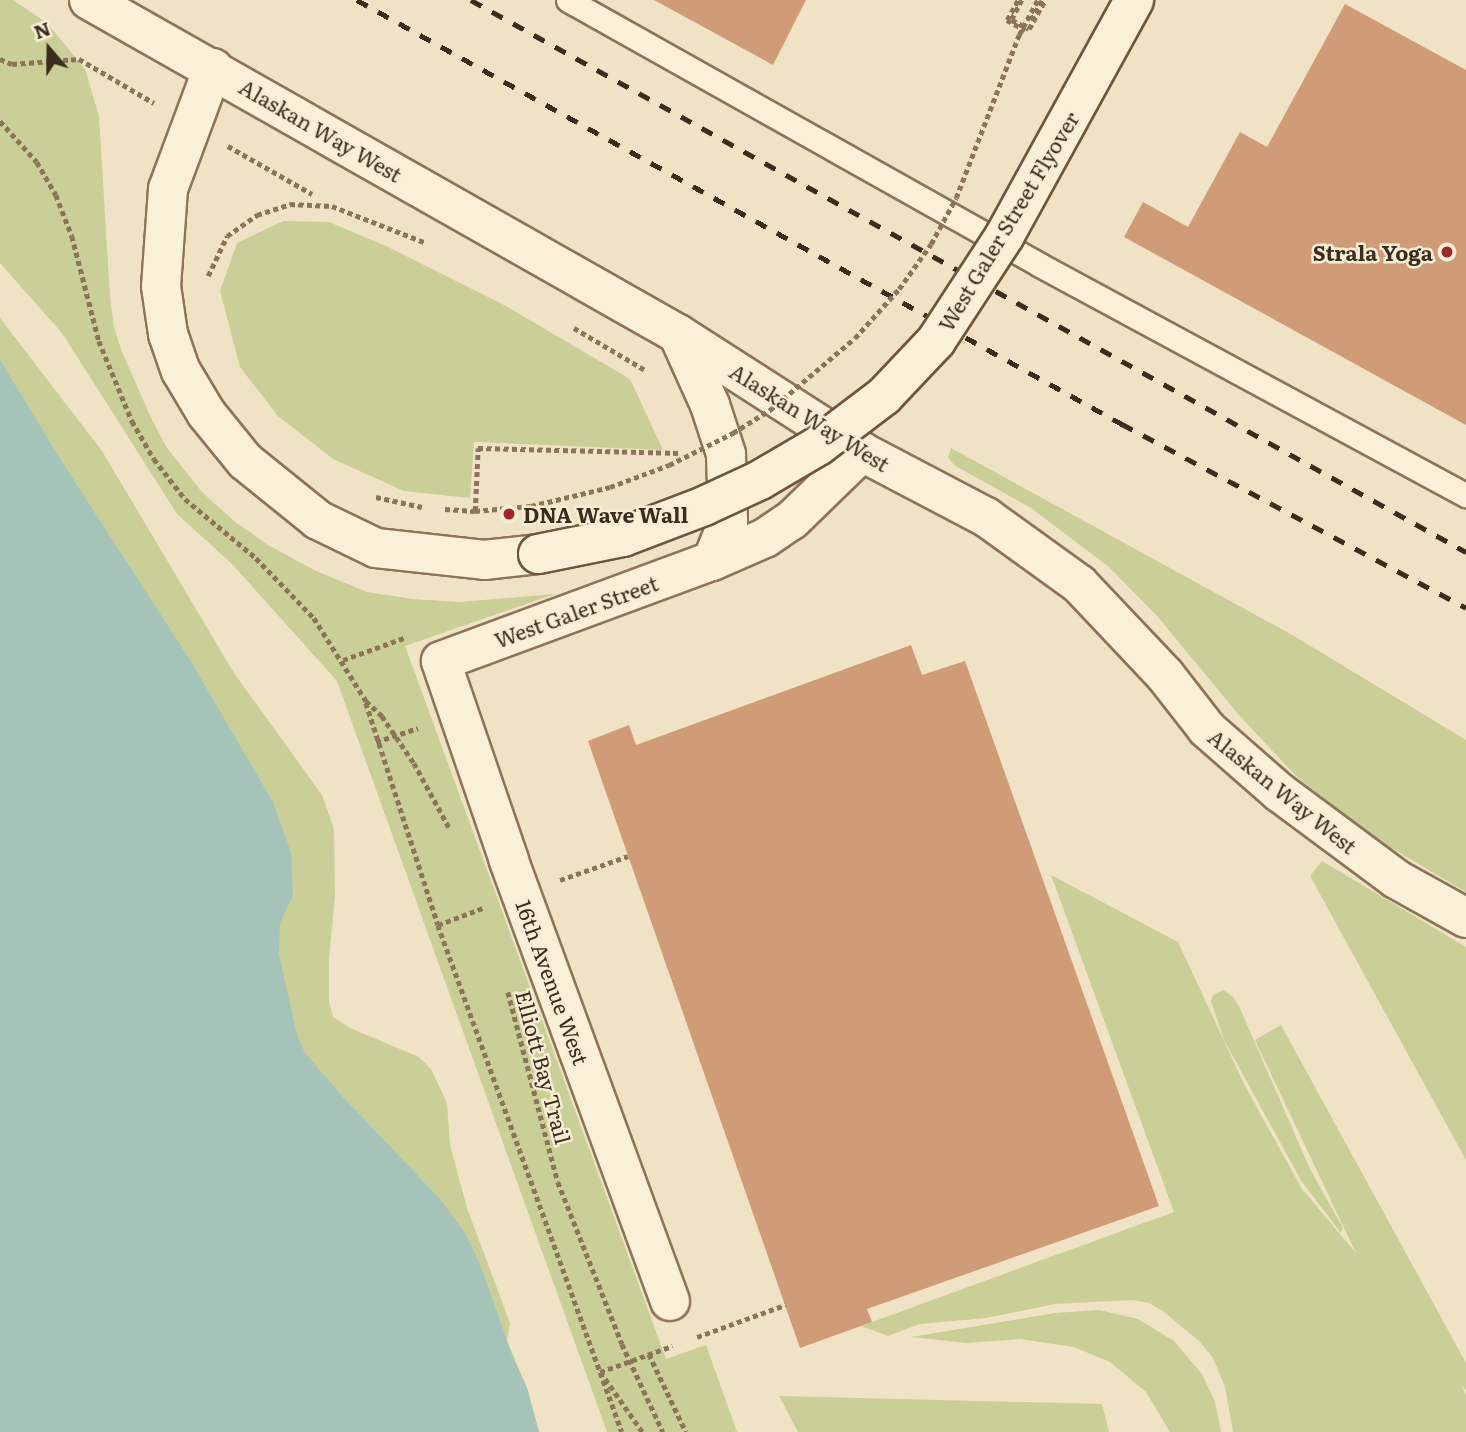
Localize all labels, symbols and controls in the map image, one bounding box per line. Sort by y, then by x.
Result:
text: N [30,13,54,45]
north arrow [14,14,84,84]
street label: Alaskan Way West [235,73,407,187]
street label: West Galer Street Flyover [932,107,1084,335]
place label: Strala Yoga [1313,239,1433,265]
marker: Strala Yoga [1439,244,1455,260]
street label: Alaskan Way West [725,358,895,476]
place label: DNA Wave Wall [523,501,688,527]
marker: DNA Wave Wall [501,506,517,522]
street label: West Galer Street [491,570,661,652]
street label: Alaskan Way West [1204,723,1362,859]
street label: 16th Avenue West [511,896,595,1068]
street label: Elliott Bay Trail [511,987,577,1147]

